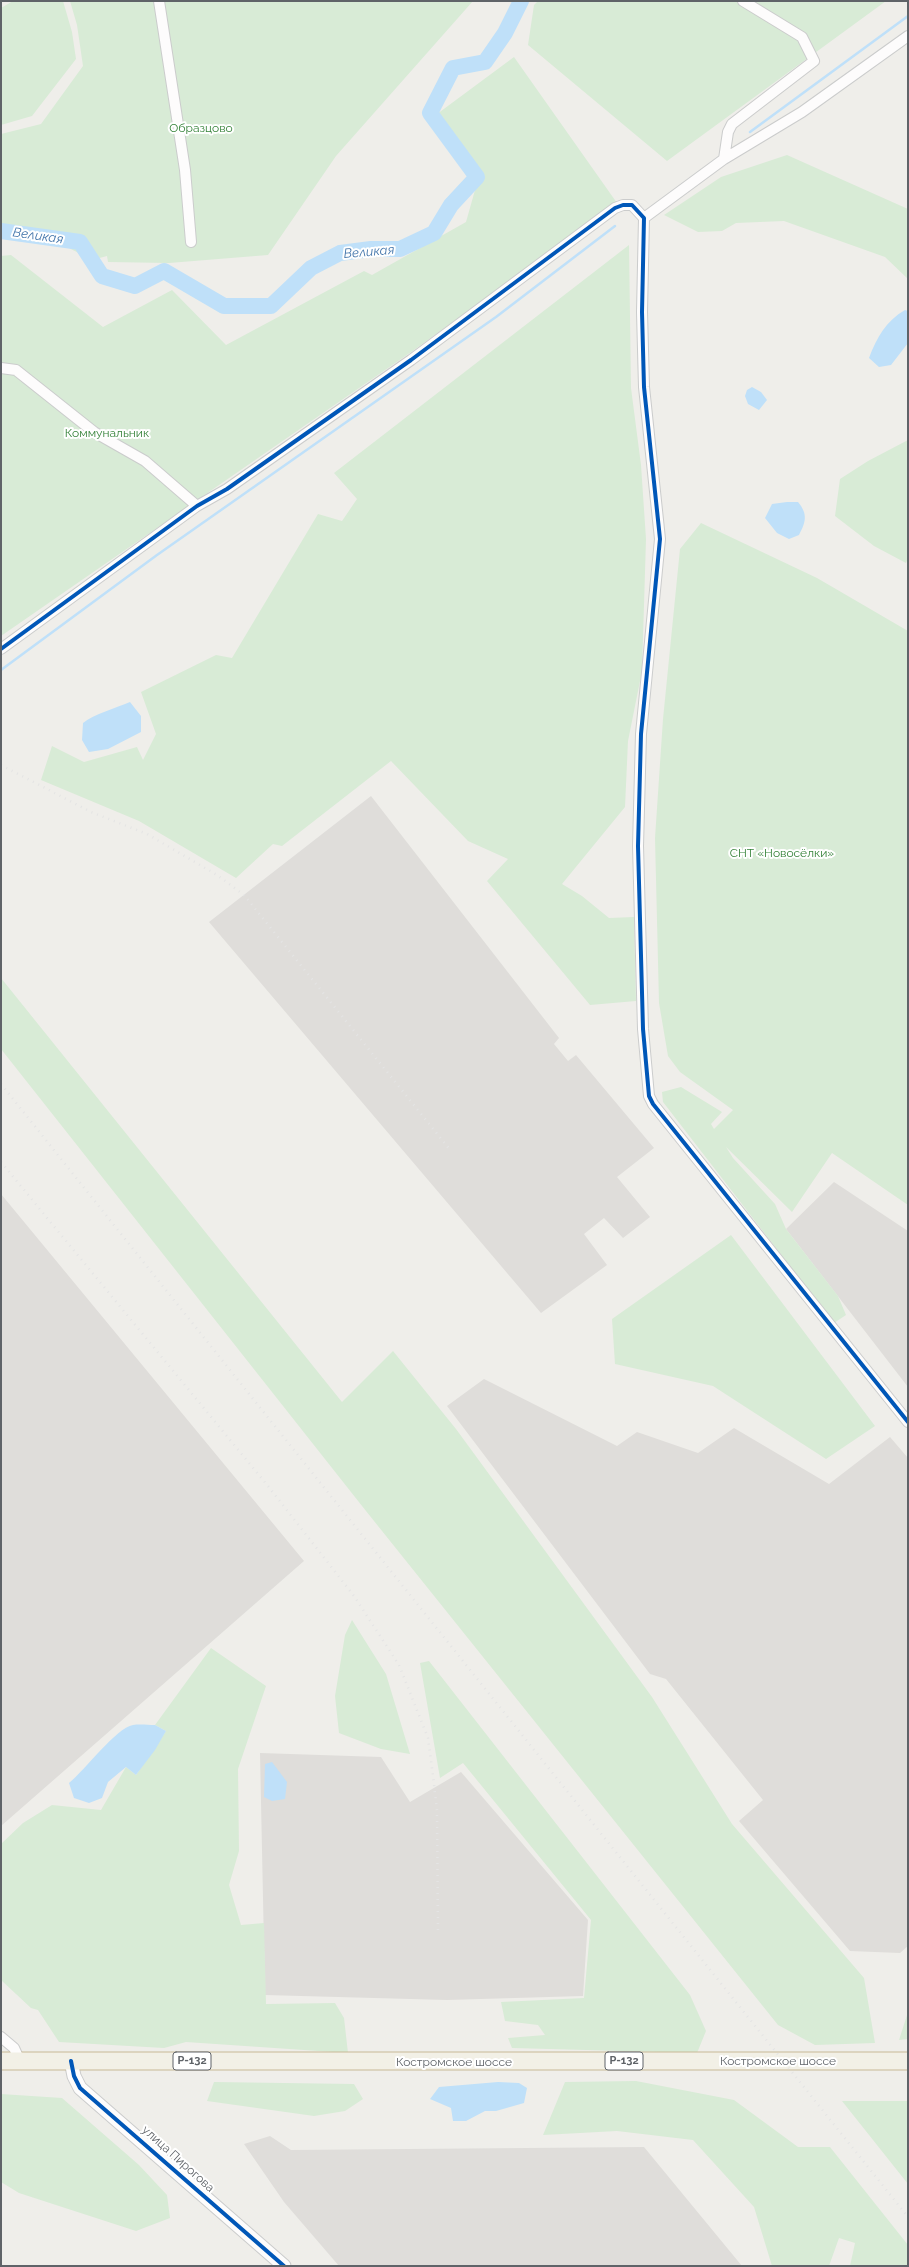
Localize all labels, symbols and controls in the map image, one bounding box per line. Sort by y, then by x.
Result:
park label: Образцово [169,121,233,135]
water label: Великая [12,225,64,247]
water label: Великая [343,242,395,262]
park label: Коммунальник [65,426,149,440]
park label: СНТ «Новосёлки» [730,846,834,860]
road number: Р-132 [173,2052,211,2070]
road number: Р-132 [605,2052,643,2070]
street label: Костромское шоссе [720,2054,836,2068]
street label: Костромское шоссе [396,2055,512,2069]
street label: улица Пирогова [139,2123,217,2195]

